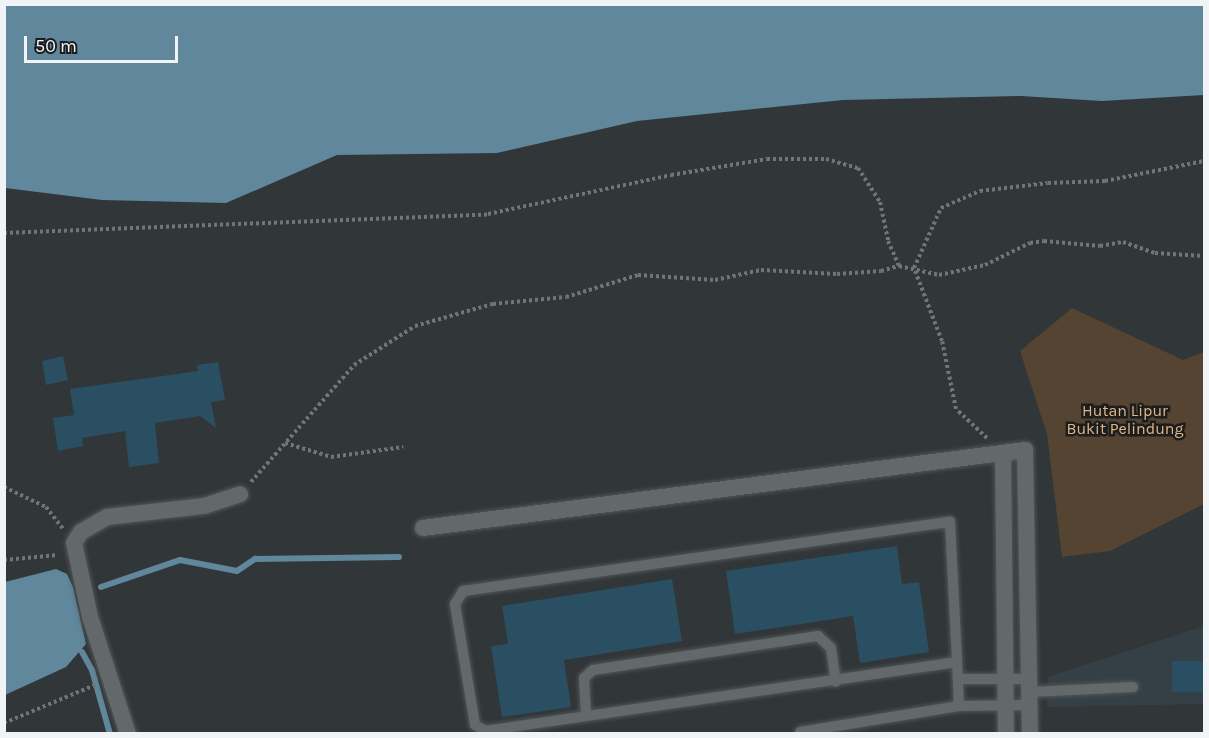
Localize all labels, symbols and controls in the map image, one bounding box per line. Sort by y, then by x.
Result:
scale bar [27,24,182,62]
text: 50 m [35,35,77,57]
park label: Hutan Lipur Bukit Pelindung [1066,401,1184,439]

